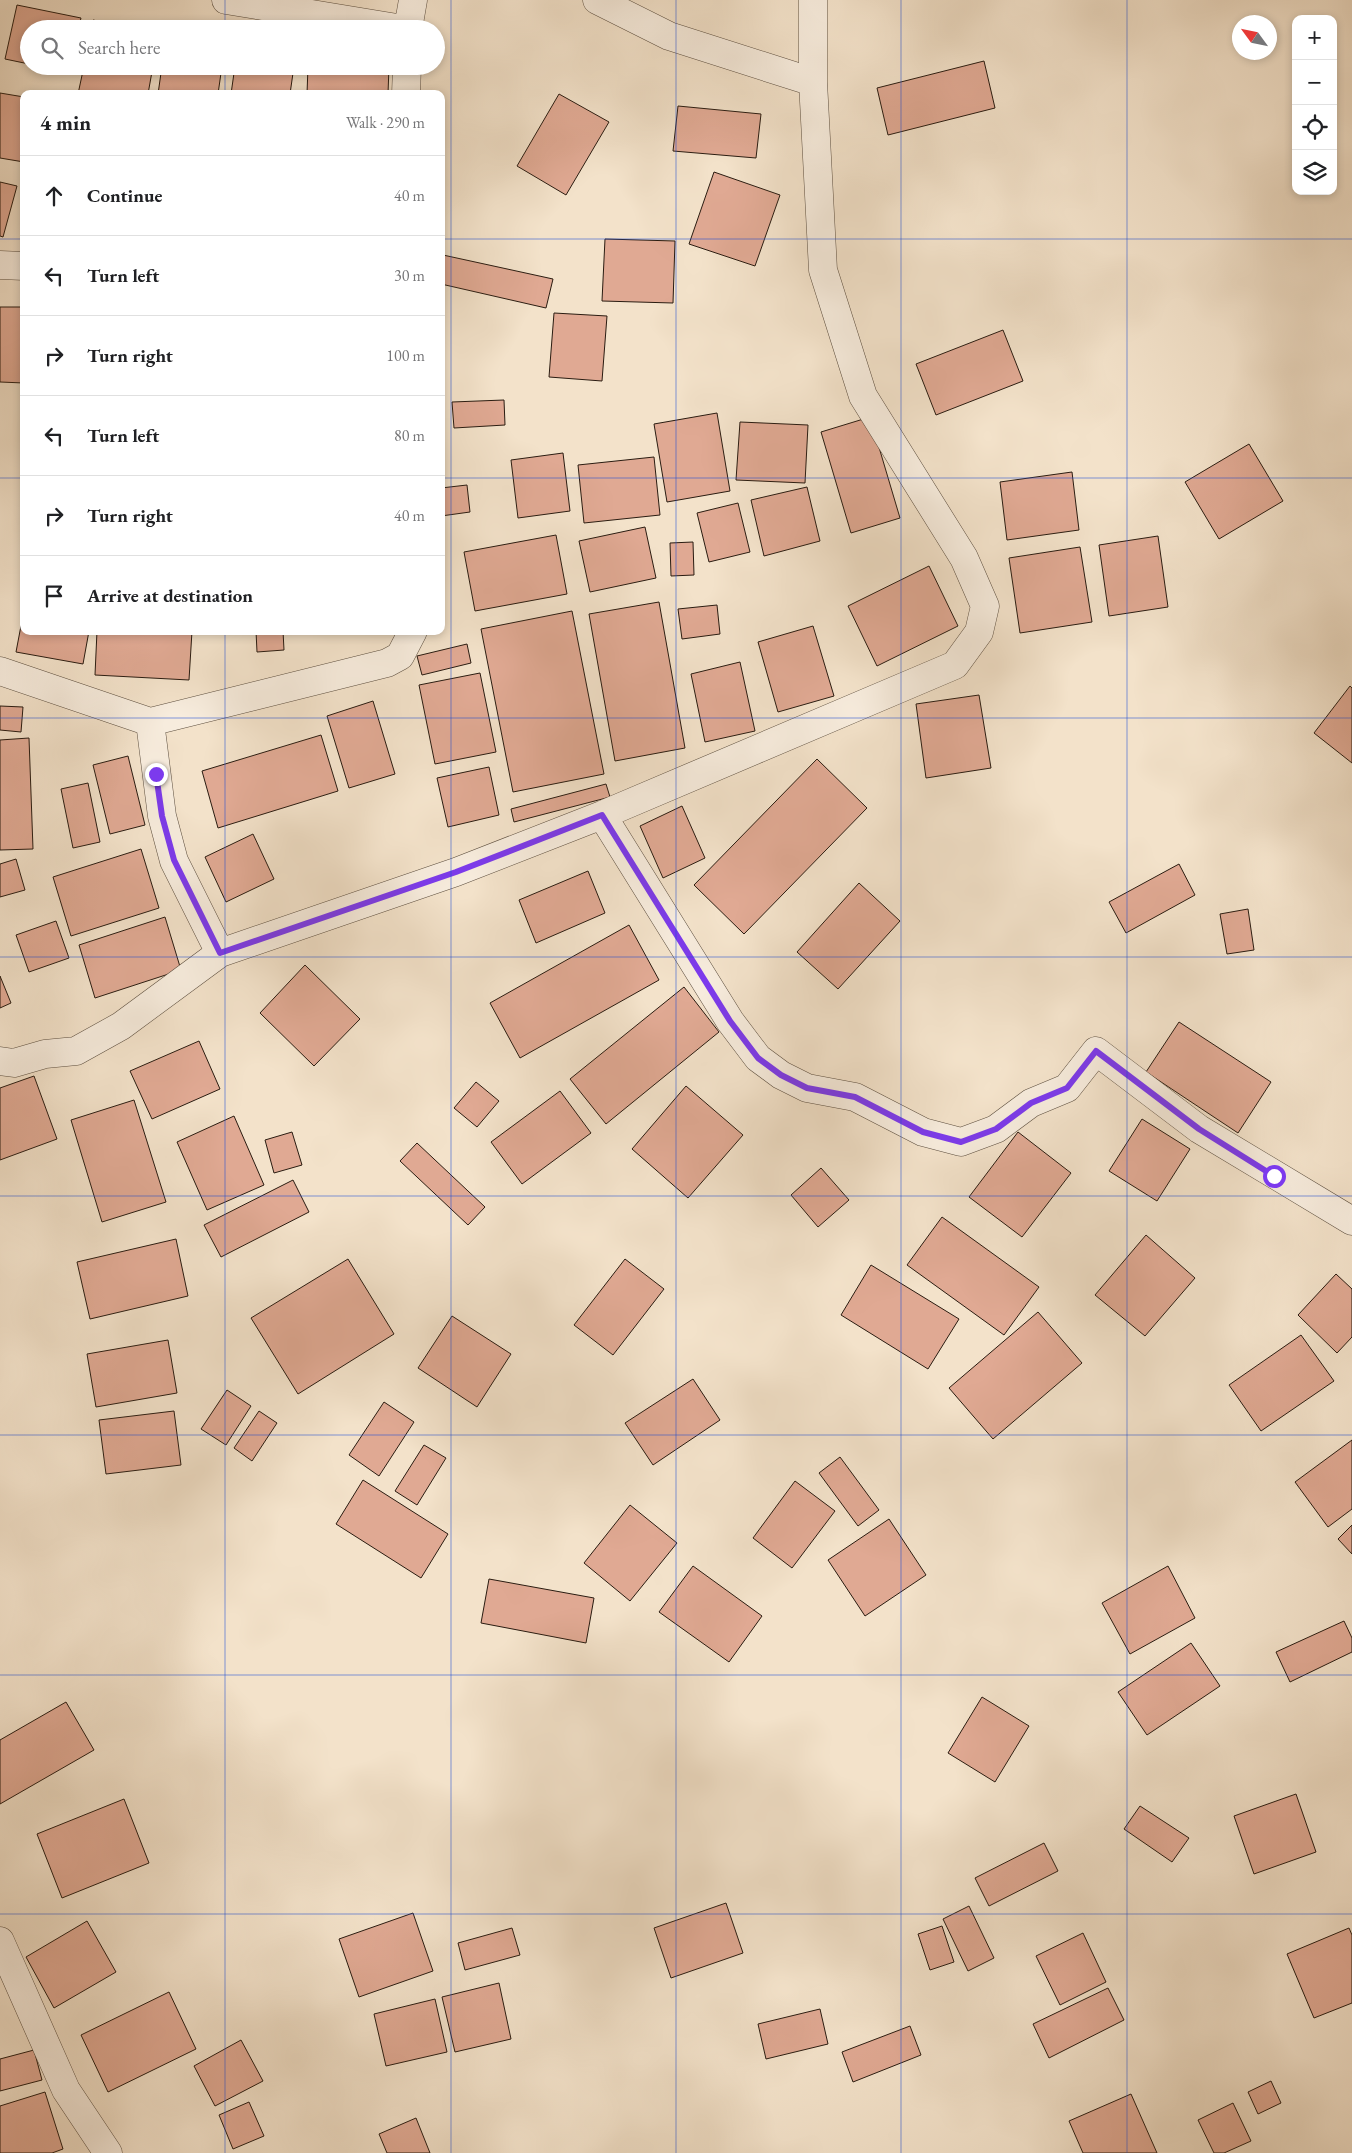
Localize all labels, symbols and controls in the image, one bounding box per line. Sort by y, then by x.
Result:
north arrow [1232,15,1277,60]
map controls [1292,15,1337,195]
button: + [1292,15,1337,60]
search box [20,20,445,75]
icon: search [38,34,66,62]
text: Search here [78,35,160,60]
button: − [1292,60,1337,105]
button: locate [1292,105,1337,150]
text: 4 min [40,109,91,136]
text: Walk · 290 m [346,112,425,133]
button: layers [1292,150,1337,195]
icon: ahead [40,182,68,210]
text: Continue [87,183,162,208]
text: 40 m [394,185,425,206]
icon: left [40,262,68,290]
text: Turn left [87,263,159,288]
text: 30 m [394,265,425,286]
icon: right [40,342,68,370]
text: Turn right [87,343,173,368]
text: 100 m [386,345,425,366]
icon: left [40,422,68,450]
text: Turn left [87,423,159,448]
text: 80 m [394,425,425,446]
icon: right [40,502,68,530]
text: Turn right [87,503,173,528]
text: 40 m [394,505,425,526]
icon: arrive [40,582,68,610]
text: Arrive at destination [87,583,253,608]
route end [145,763,168,786]
route start [1263,1165,1286,1188]

